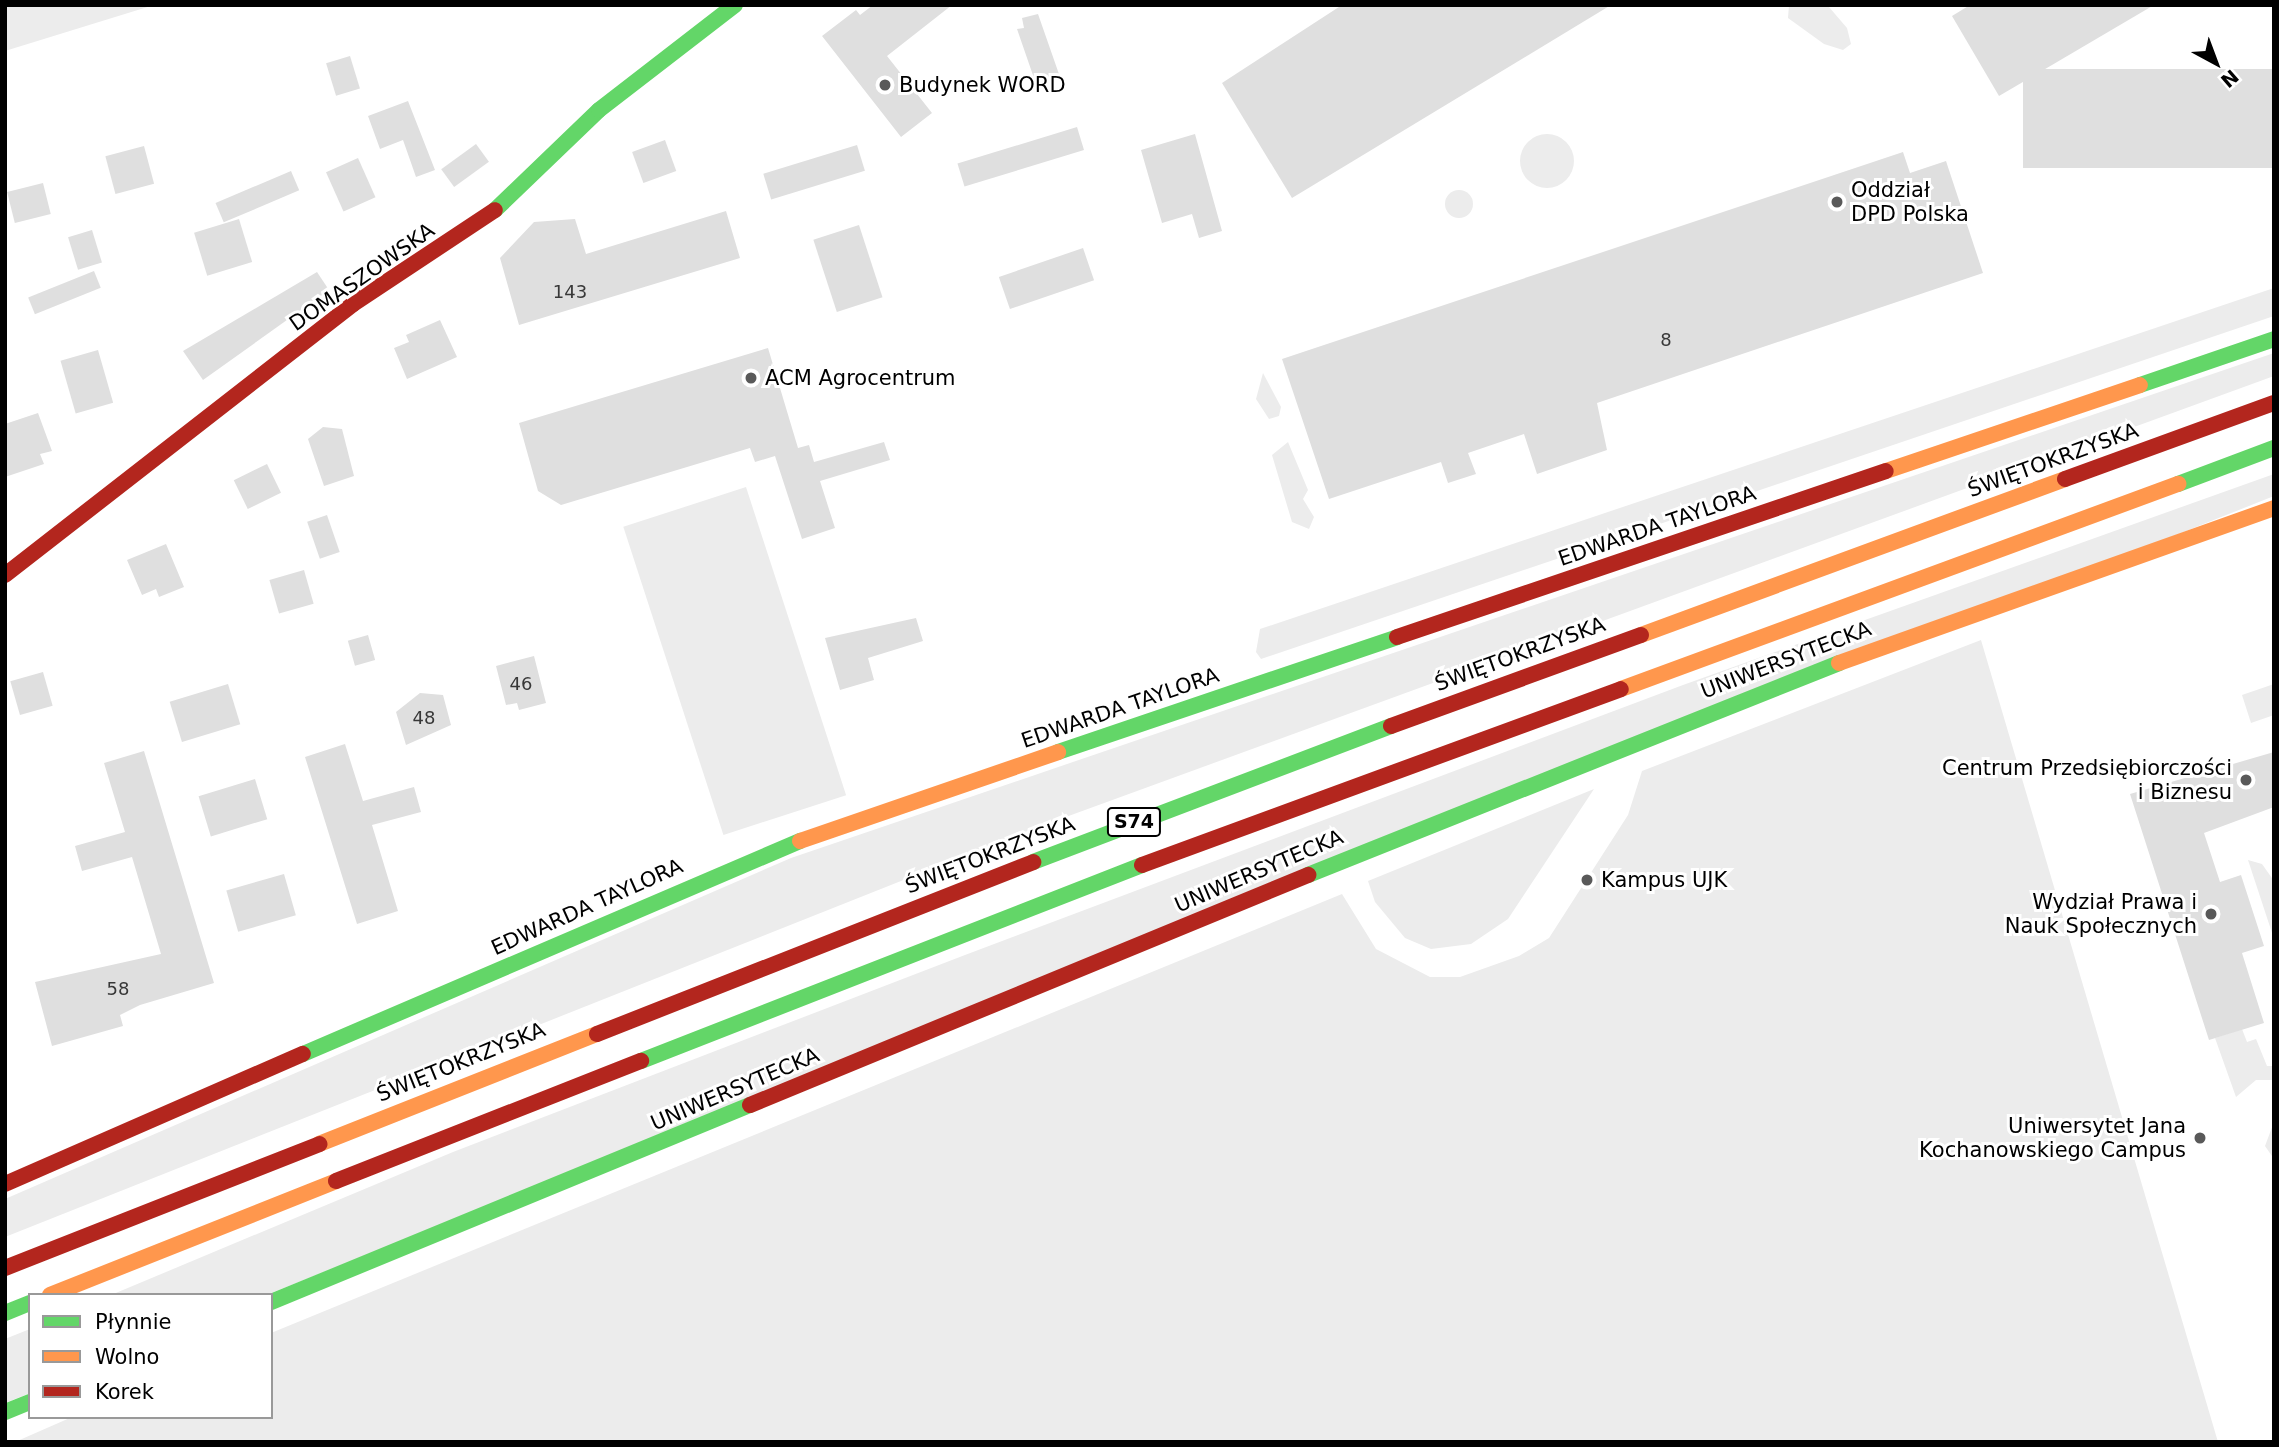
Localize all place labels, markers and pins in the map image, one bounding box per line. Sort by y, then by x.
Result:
place label: Budynek WORD [899,72,1066,98]
marker: Budynek WORD [877,77,893,93]
place label: Oddział DPD Polska [1851,177,1969,227]
marker: Oddział DPD Polska [1829,194,1845,210]
place label: ACM Agrocentrum [765,365,956,391]
marker: ACM Agrocentrum [743,370,759,386]
place label: Centrum Przedsiębiorczości i Biznesu [1942,755,2232,805]
marker: Centrum Przedsiębiorczości i Biznesu [2238,772,2254,788]
place label: Kampus UJK [1601,867,1727,893]
marker: Kampus UJK [1579,872,1595,888]
place label: Wydział Prawa i Nauk Społecznych [2005,889,2197,939]
marker: Wydział Prawa i Nauk Społecznych [2203,906,2219,922]
place label: Uniwersytet Jana Kochanowskiego Campus [1919,1113,2186,1163]
marker: Uniwersytet Jana Kochanowskiego Campus [2192,1130,2208,1146]

